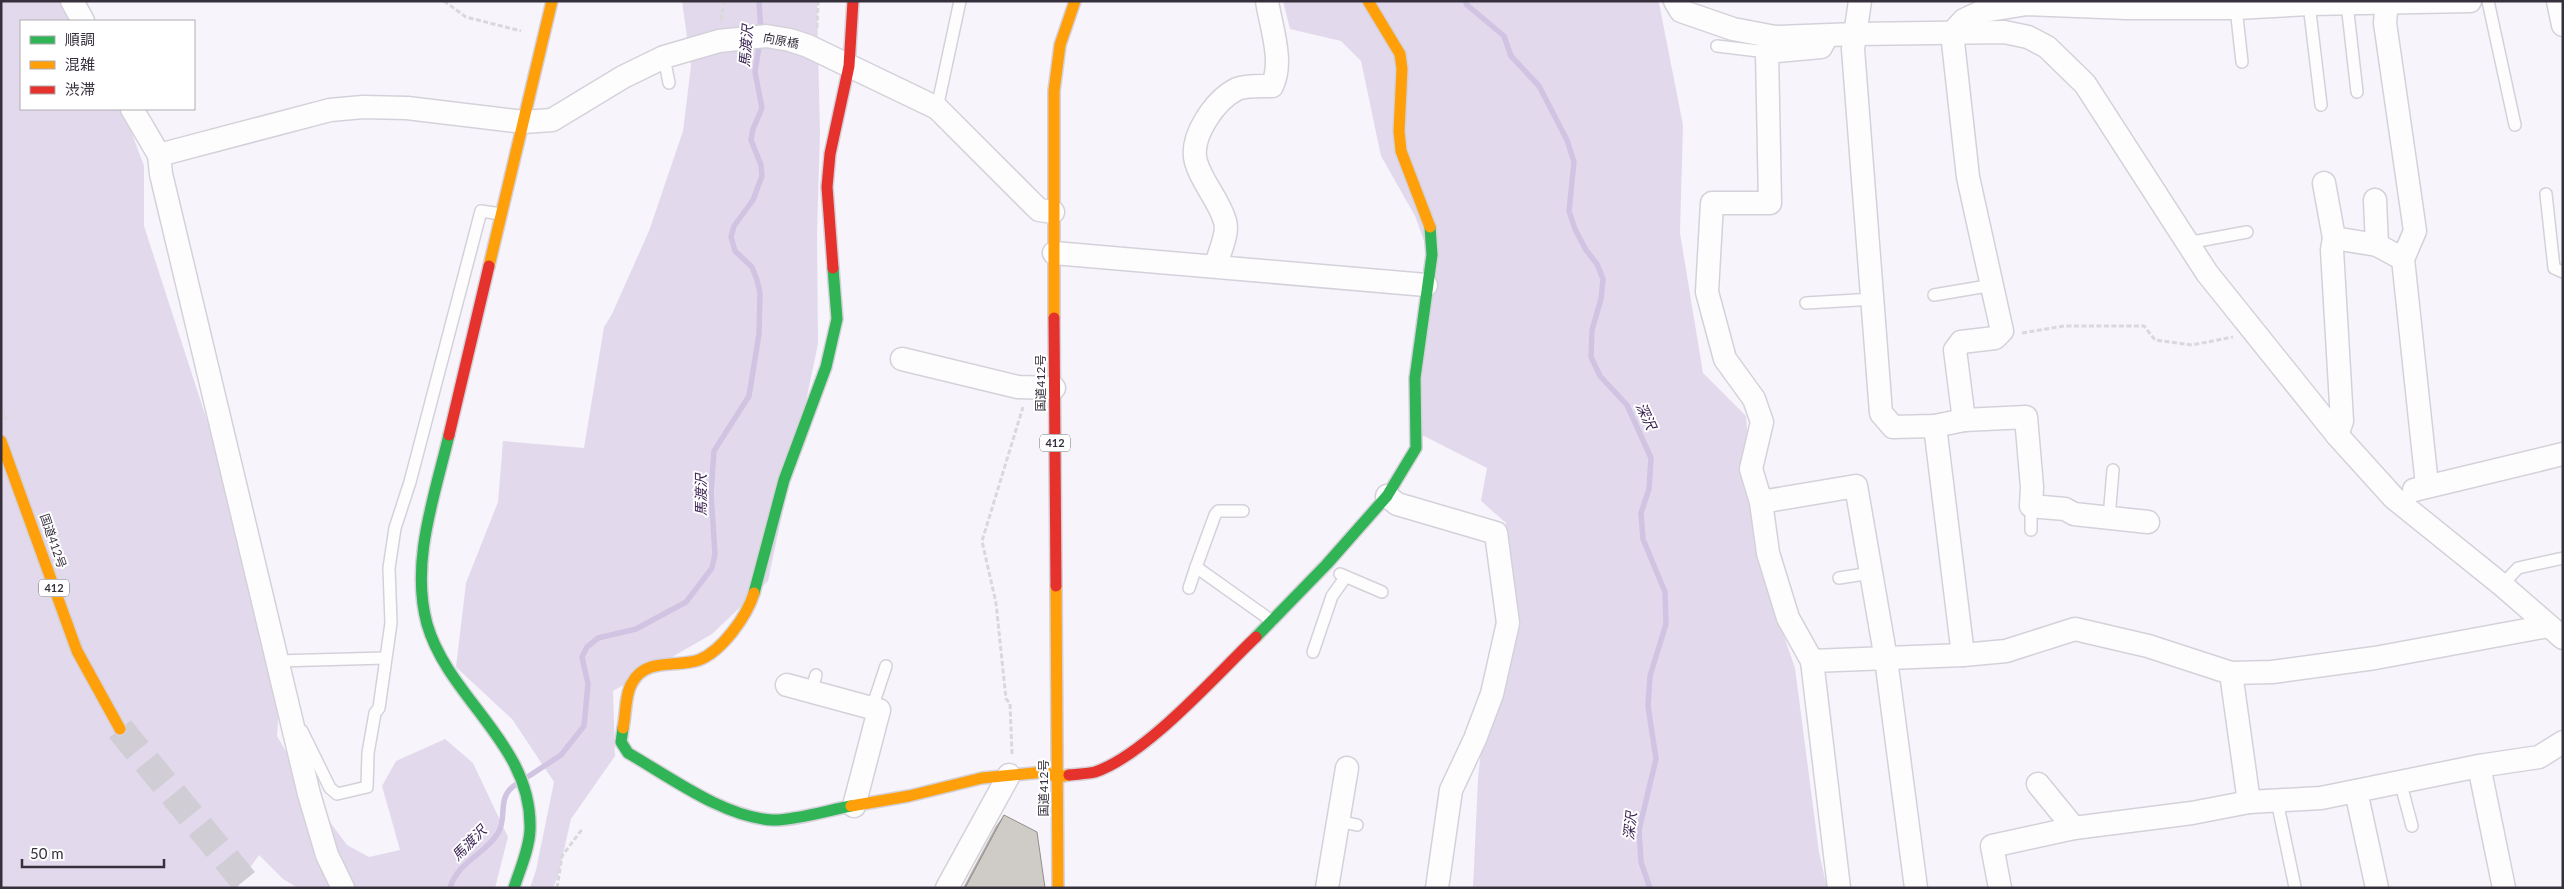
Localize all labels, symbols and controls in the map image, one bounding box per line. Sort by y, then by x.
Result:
legend [20,20,195,110]
water label: 馬渡沢 [735,22,756,68]
text: 順調 [65,30,95,48]
street label: 向原橋 [762,30,800,51]
text: 混雑 [65,55,95,73]
text: 渋滞 [65,80,95,98]
street label: 国道412号 [1033,355,1048,411]
water label: 深沢 [1633,400,1661,434]
road number: 412 [1040,434,1070,452]
water label: 馬渡沢 [692,472,709,516]
street label: 国道412号 [37,511,70,570]
road number: 412 [39,580,69,596]
street label: 国道412号 [1036,760,1051,816]
water label: 深沢 [1620,809,1640,841]
water label: 馬渡沢 [448,820,491,864]
scale bar [22,836,165,868]
text: 50 m [30,844,64,862]

